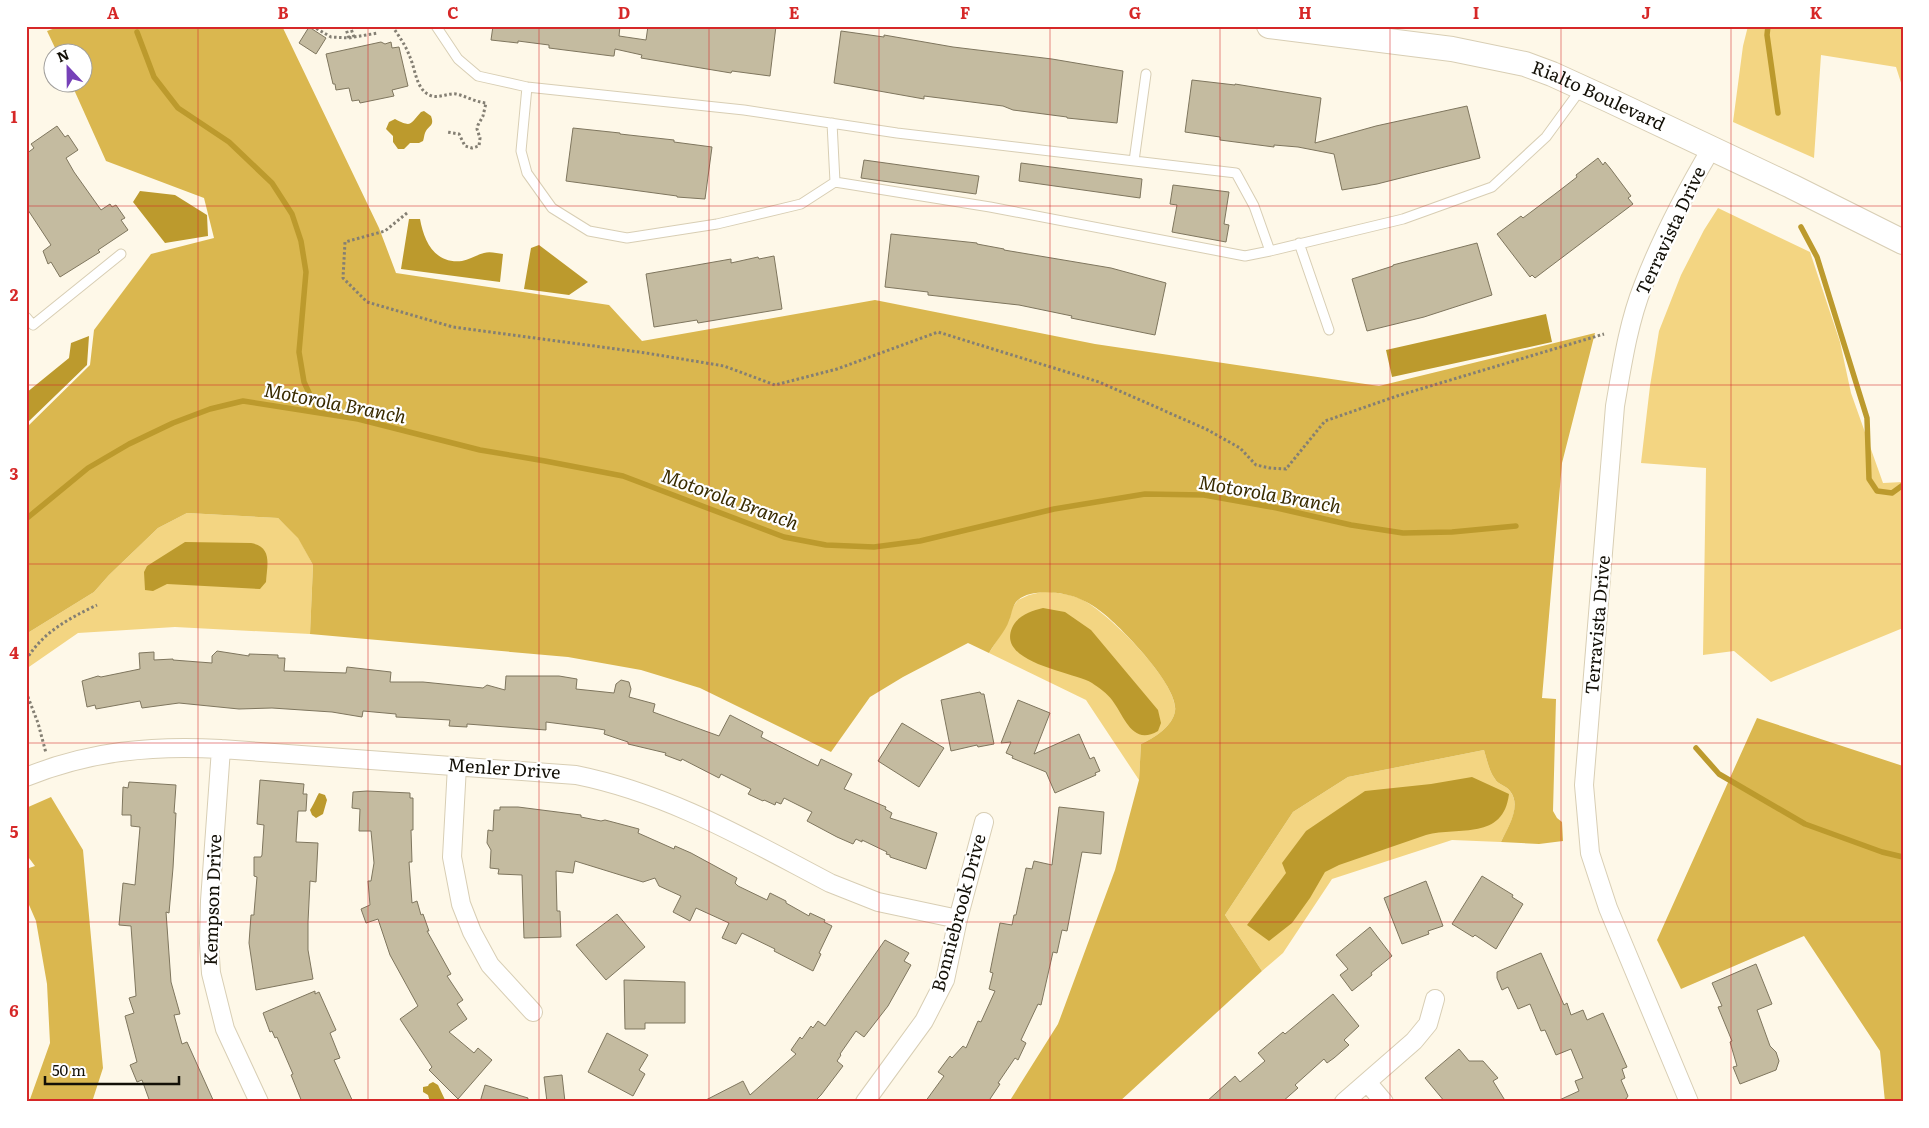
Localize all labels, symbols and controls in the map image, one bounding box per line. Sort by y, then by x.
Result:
text: A [107,0,119,24]
text: B [277,0,289,24]
text: C [447,0,459,24]
text: D [618,0,630,24]
text: E [789,0,800,24]
text: F [960,0,970,24]
text: G [1129,0,1141,24]
text: H [1298,0,1312,24]
text: I [1473,0,1479,24]
text: J [1641,0,1651,24]
text: K [1810,0,1823,24]
north arrow [42,42,92,92]
text: N [54,43,72,66]
street label: Rialto Boulevard [1528,53,1670,137]
text: 1 [11,104,18,128]
street label: Terravista Drive [1628,161,1711,299]
text: 2 [10,282,19,306]
water label: Motorola Branch [262,375,409,430]
water label: Motorola Branch [658,460,803,536]
text: 3 [10,461,19,485]
water label: Motorola Branch [1197,467,1344,519]
street label: Terravista Drive [1577,554,1616,696]
text: 4 [9,640,19,664]
street label: Menler Drive [447,750,562,785]
text: 5 [10,819,19,843]
street label: Bonniebrook Drive [923,831,992,995]
street label: Kempson Drive [196,834,227,966]
text: 6 [9,998,19,1022]
scale bar [45,1053,179,1085]
text: 50 m [52,1058,86,1081]

